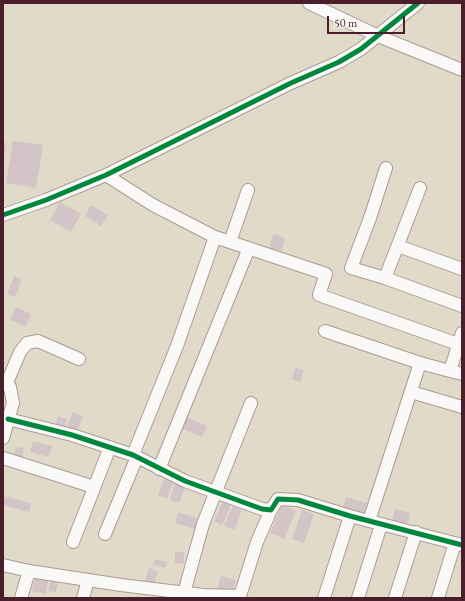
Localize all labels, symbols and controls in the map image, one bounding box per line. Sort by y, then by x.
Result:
scale bar [329,8,407,34]
text: 50 m [334,15,357,31]

